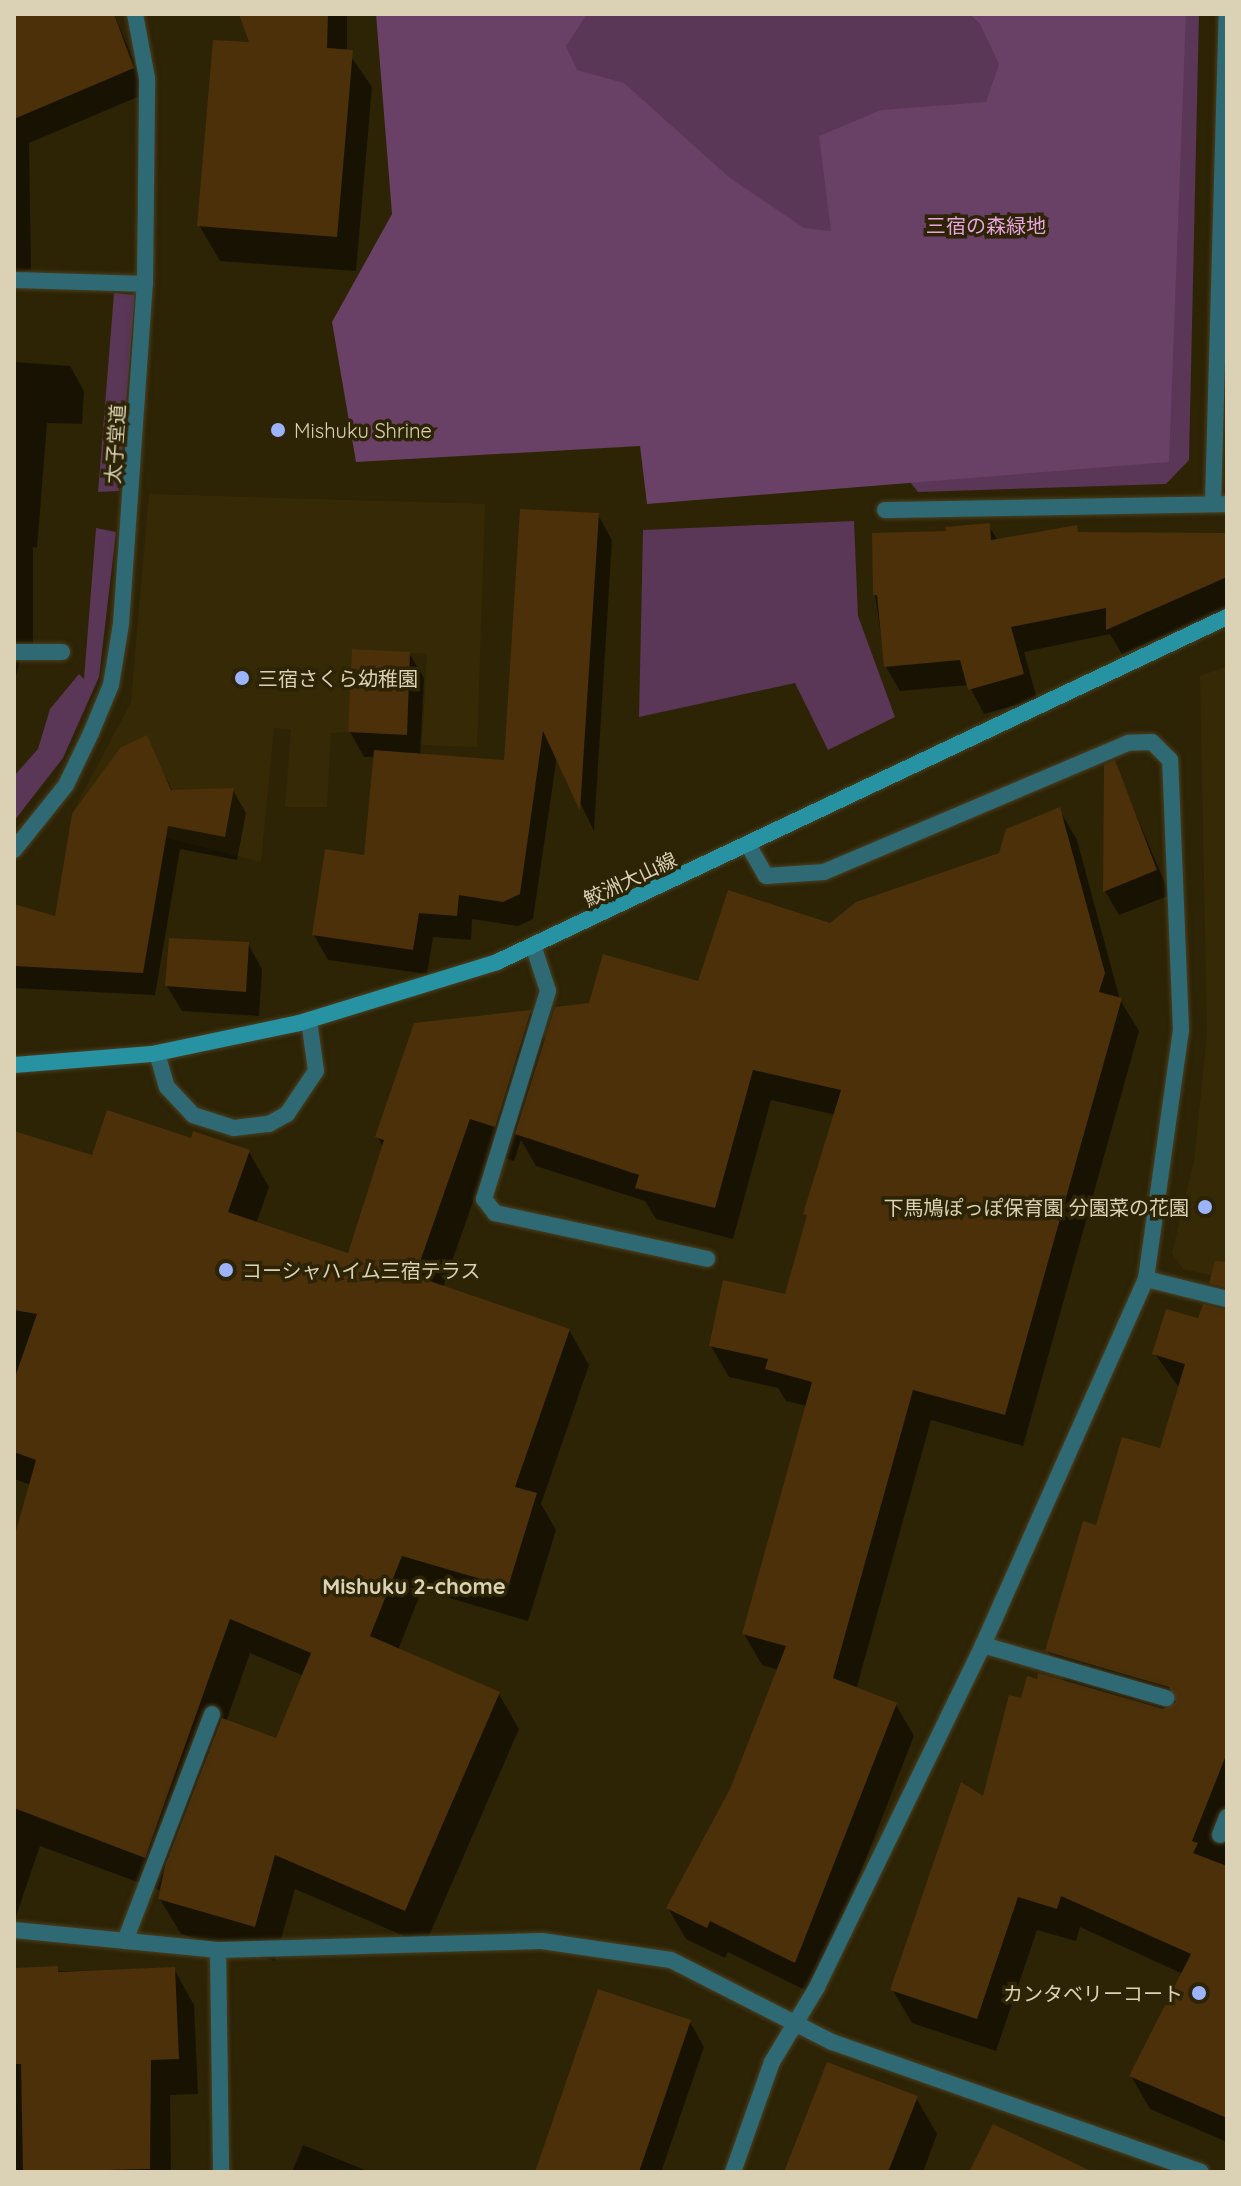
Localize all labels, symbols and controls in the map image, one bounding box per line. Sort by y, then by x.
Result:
park label: 三宿の森緑地 [926,213,1046,237]
street label: 太子堂道 [100,403,130,485]
place label: Mishuku Shrine [294,418,432,442]
marker: Mishuku Shrine [269,421,287,439]
place label: 三宿さくら幼稚園 [258,666,418,690]
marker: 三宿さくら幼稚園 [233,669,251,687]
street label: 鮫洲大山線 [580,847,680,911]
place label: 下馬鳩ぽっぽ保育園 分園菜の花園 [884,1195,1189,1219]
marker: 下馬鳩ぽっぽ保育園 分園菜の花園 [1196,1198,1214,1216]
place label: コーシャハイム三宿テラス [242,1258,482,1282]
marker: コーシャハイム三宿テラス [217,1261,235,1279]
district label: Mishuku 2-chome [322,1574,506,1600]
place label: カンタベリーコート [1003,1981,1183,2005]
marker: カンタベリーコート [1190,1984,1208,2002]

